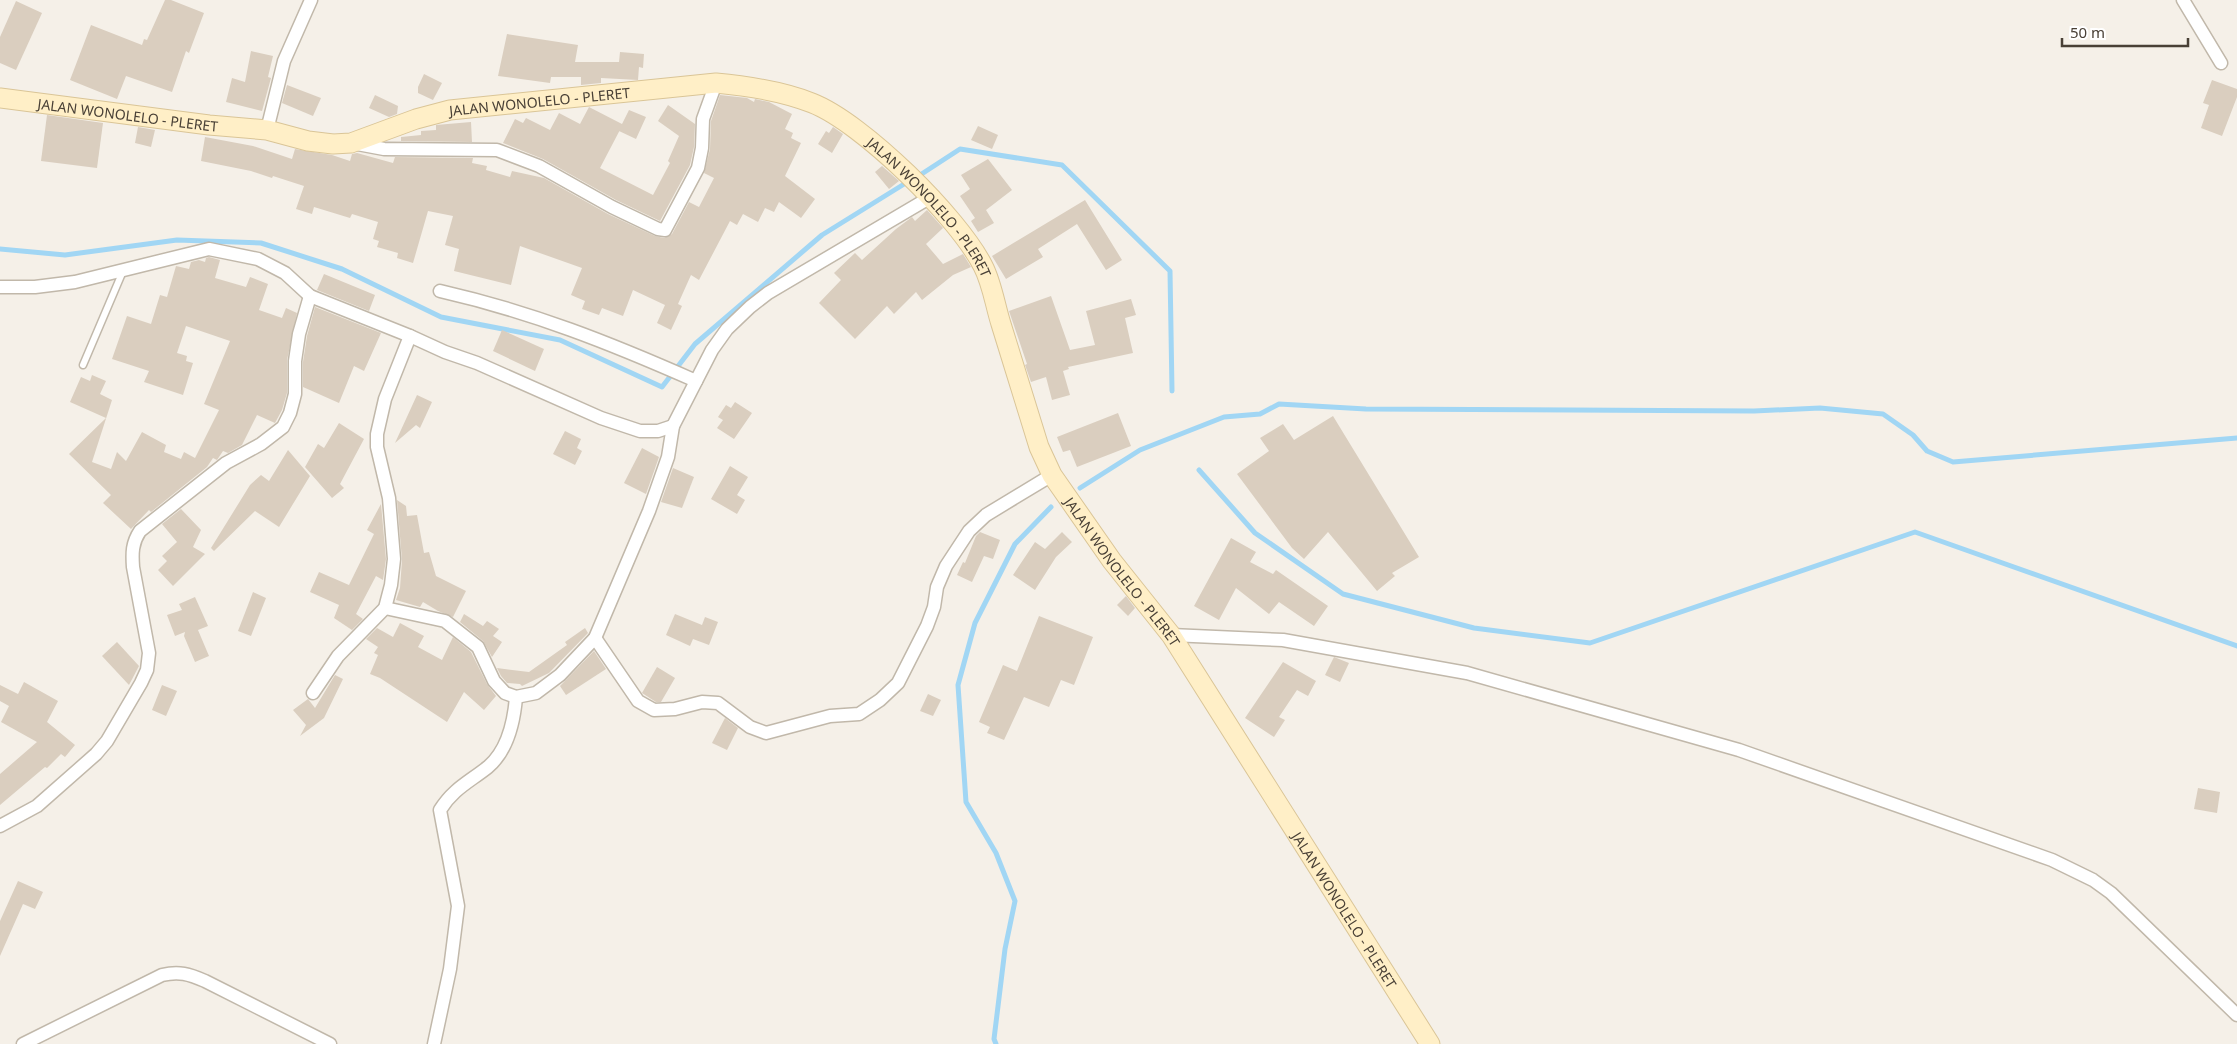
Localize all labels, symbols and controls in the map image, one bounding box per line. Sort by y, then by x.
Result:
scale bar [2062,15,2188,47]
text: 50 m [2070,22,2105,42]
street label: JALAN WONOLELO - PLERET [446,82,631,120]
street label: JALAN WONOLELO - PLERET [35,93,219,135]
street label: JALAN WONOLELO - PLERET [862,131,996,280]
street label: JALAN WONOLELO - PLERET [1060,492,1185,650]
street label: JALAN WONOLELO - PLERET [1287,826,1402,992]

